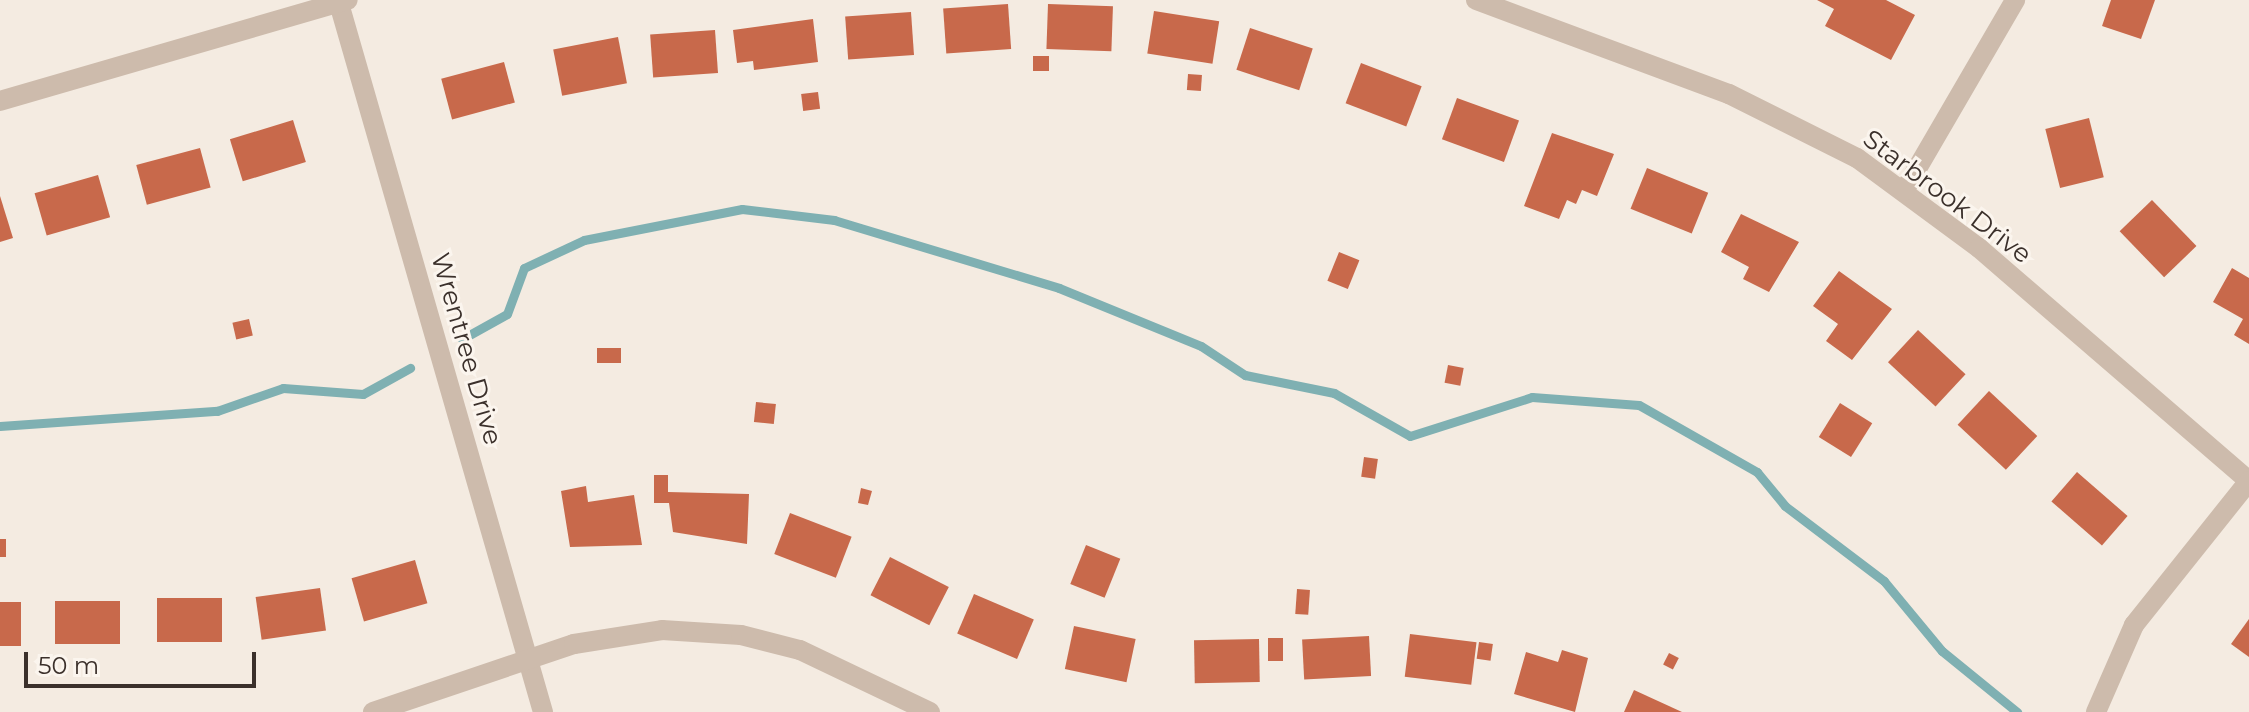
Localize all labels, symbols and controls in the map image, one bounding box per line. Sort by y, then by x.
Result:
street label: Starbrook Drive [1857,124,2037,270]
street label: Wrentree Drive [424,249,508,449]
scale bar [28,636,260,686]
text: 50 m [38,651,99,680]

